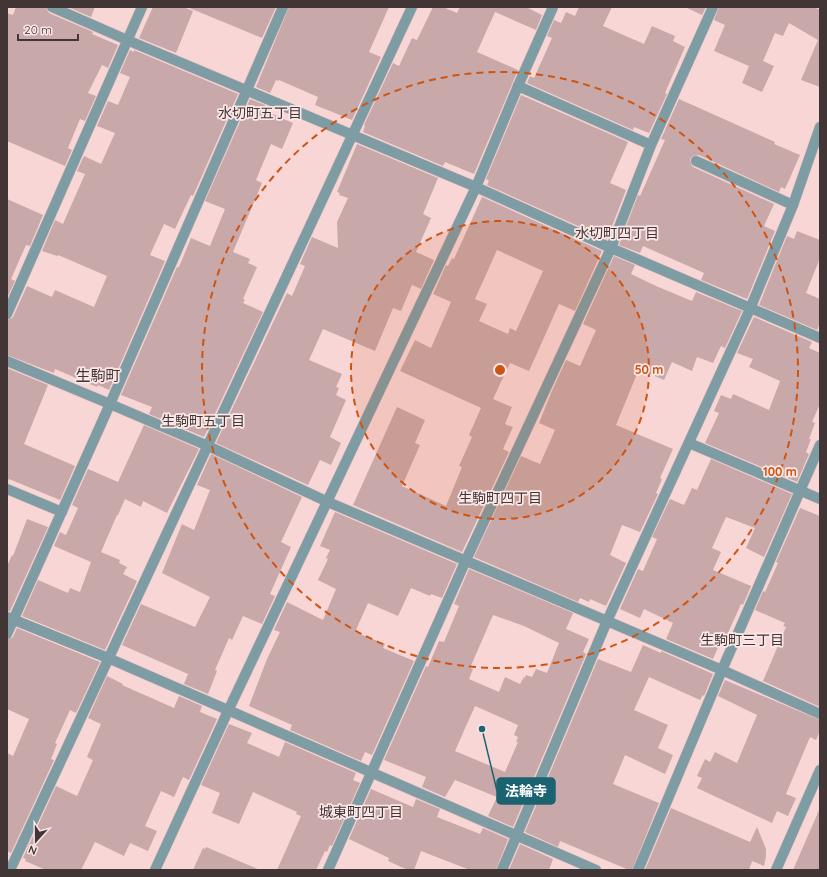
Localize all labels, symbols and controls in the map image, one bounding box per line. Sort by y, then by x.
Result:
scale bar [18,16,78,42]
text: 20 m [24,22,52,37]
district label: 水切町五丁目 [218,104,302,122]
district label: 水切町四丁目 [575,224,659,242]
text: 50 m [635,362,663,377]
centre of rings [493,363,507,377]
district label: 生駒町 [75,366,121,385]
district label: 生駒町五丁目 [161,412,245,430]
text: 100 m [763,464,797,479]
district label: 生駒町四丁目 [458,489,542,507]
district label: 生駒町三丁目 [700,631,784,649]
callout: 法輪寺 [497,778,555,804]
text: 法輪寺 [505,782,547,800]
district label: 城東町四丁目 [319,803,403,821]
north arrow [16,821,56,861]
text: N [26,842,39,858]

